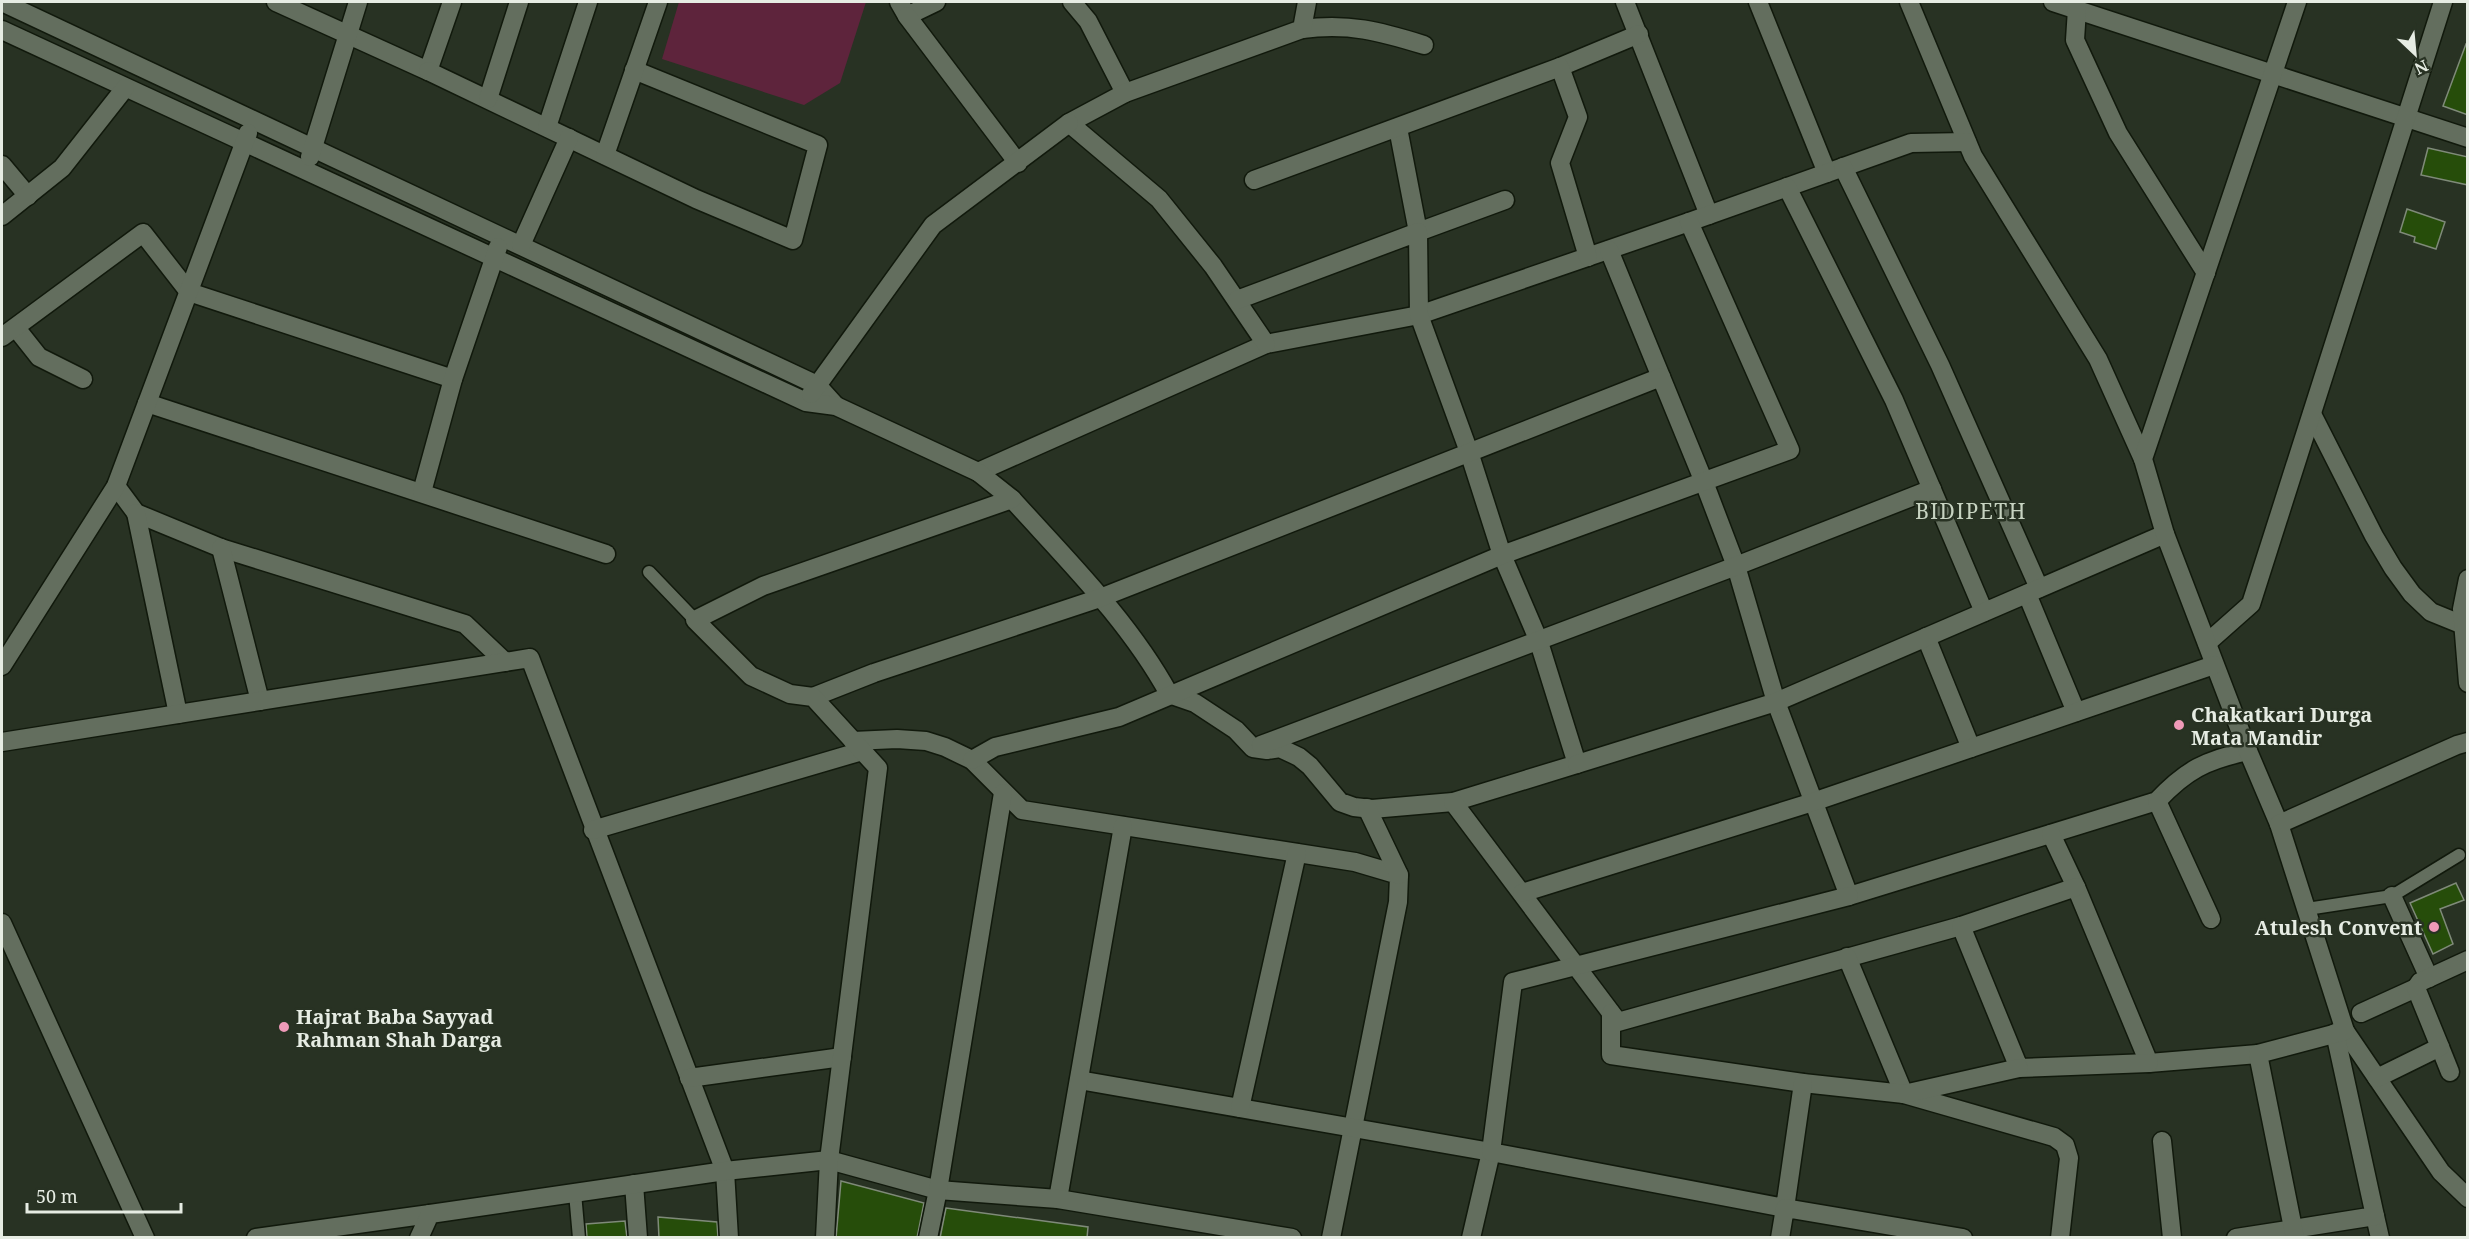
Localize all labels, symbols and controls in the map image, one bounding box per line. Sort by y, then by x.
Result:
north arrow [2385,24,2445,84]
text: N [2411,55,2432,80]
district label: BIDIPETH [1915,497,2027,525]
place label: Chakatkari Durga Mata Mandir [2191,701,2372,751]
marker: Chakatkari Durga Mata Mandir [2172,718,2186,732]
place label: Atulesh Convent [2255,914,2422,941]
marker: Atulesh Convent [2427,920,2441,934]
place label: Hajrat Baba Sayyad Rahman Shah Darga [296,1003,502,1053]
marker: Hajrat Baba Sayyad Rahman Shah Darga [277,1020,291,1034]
scale bar [27,1176,182,1214]
text: 50 m [36,1184,78,1208]

